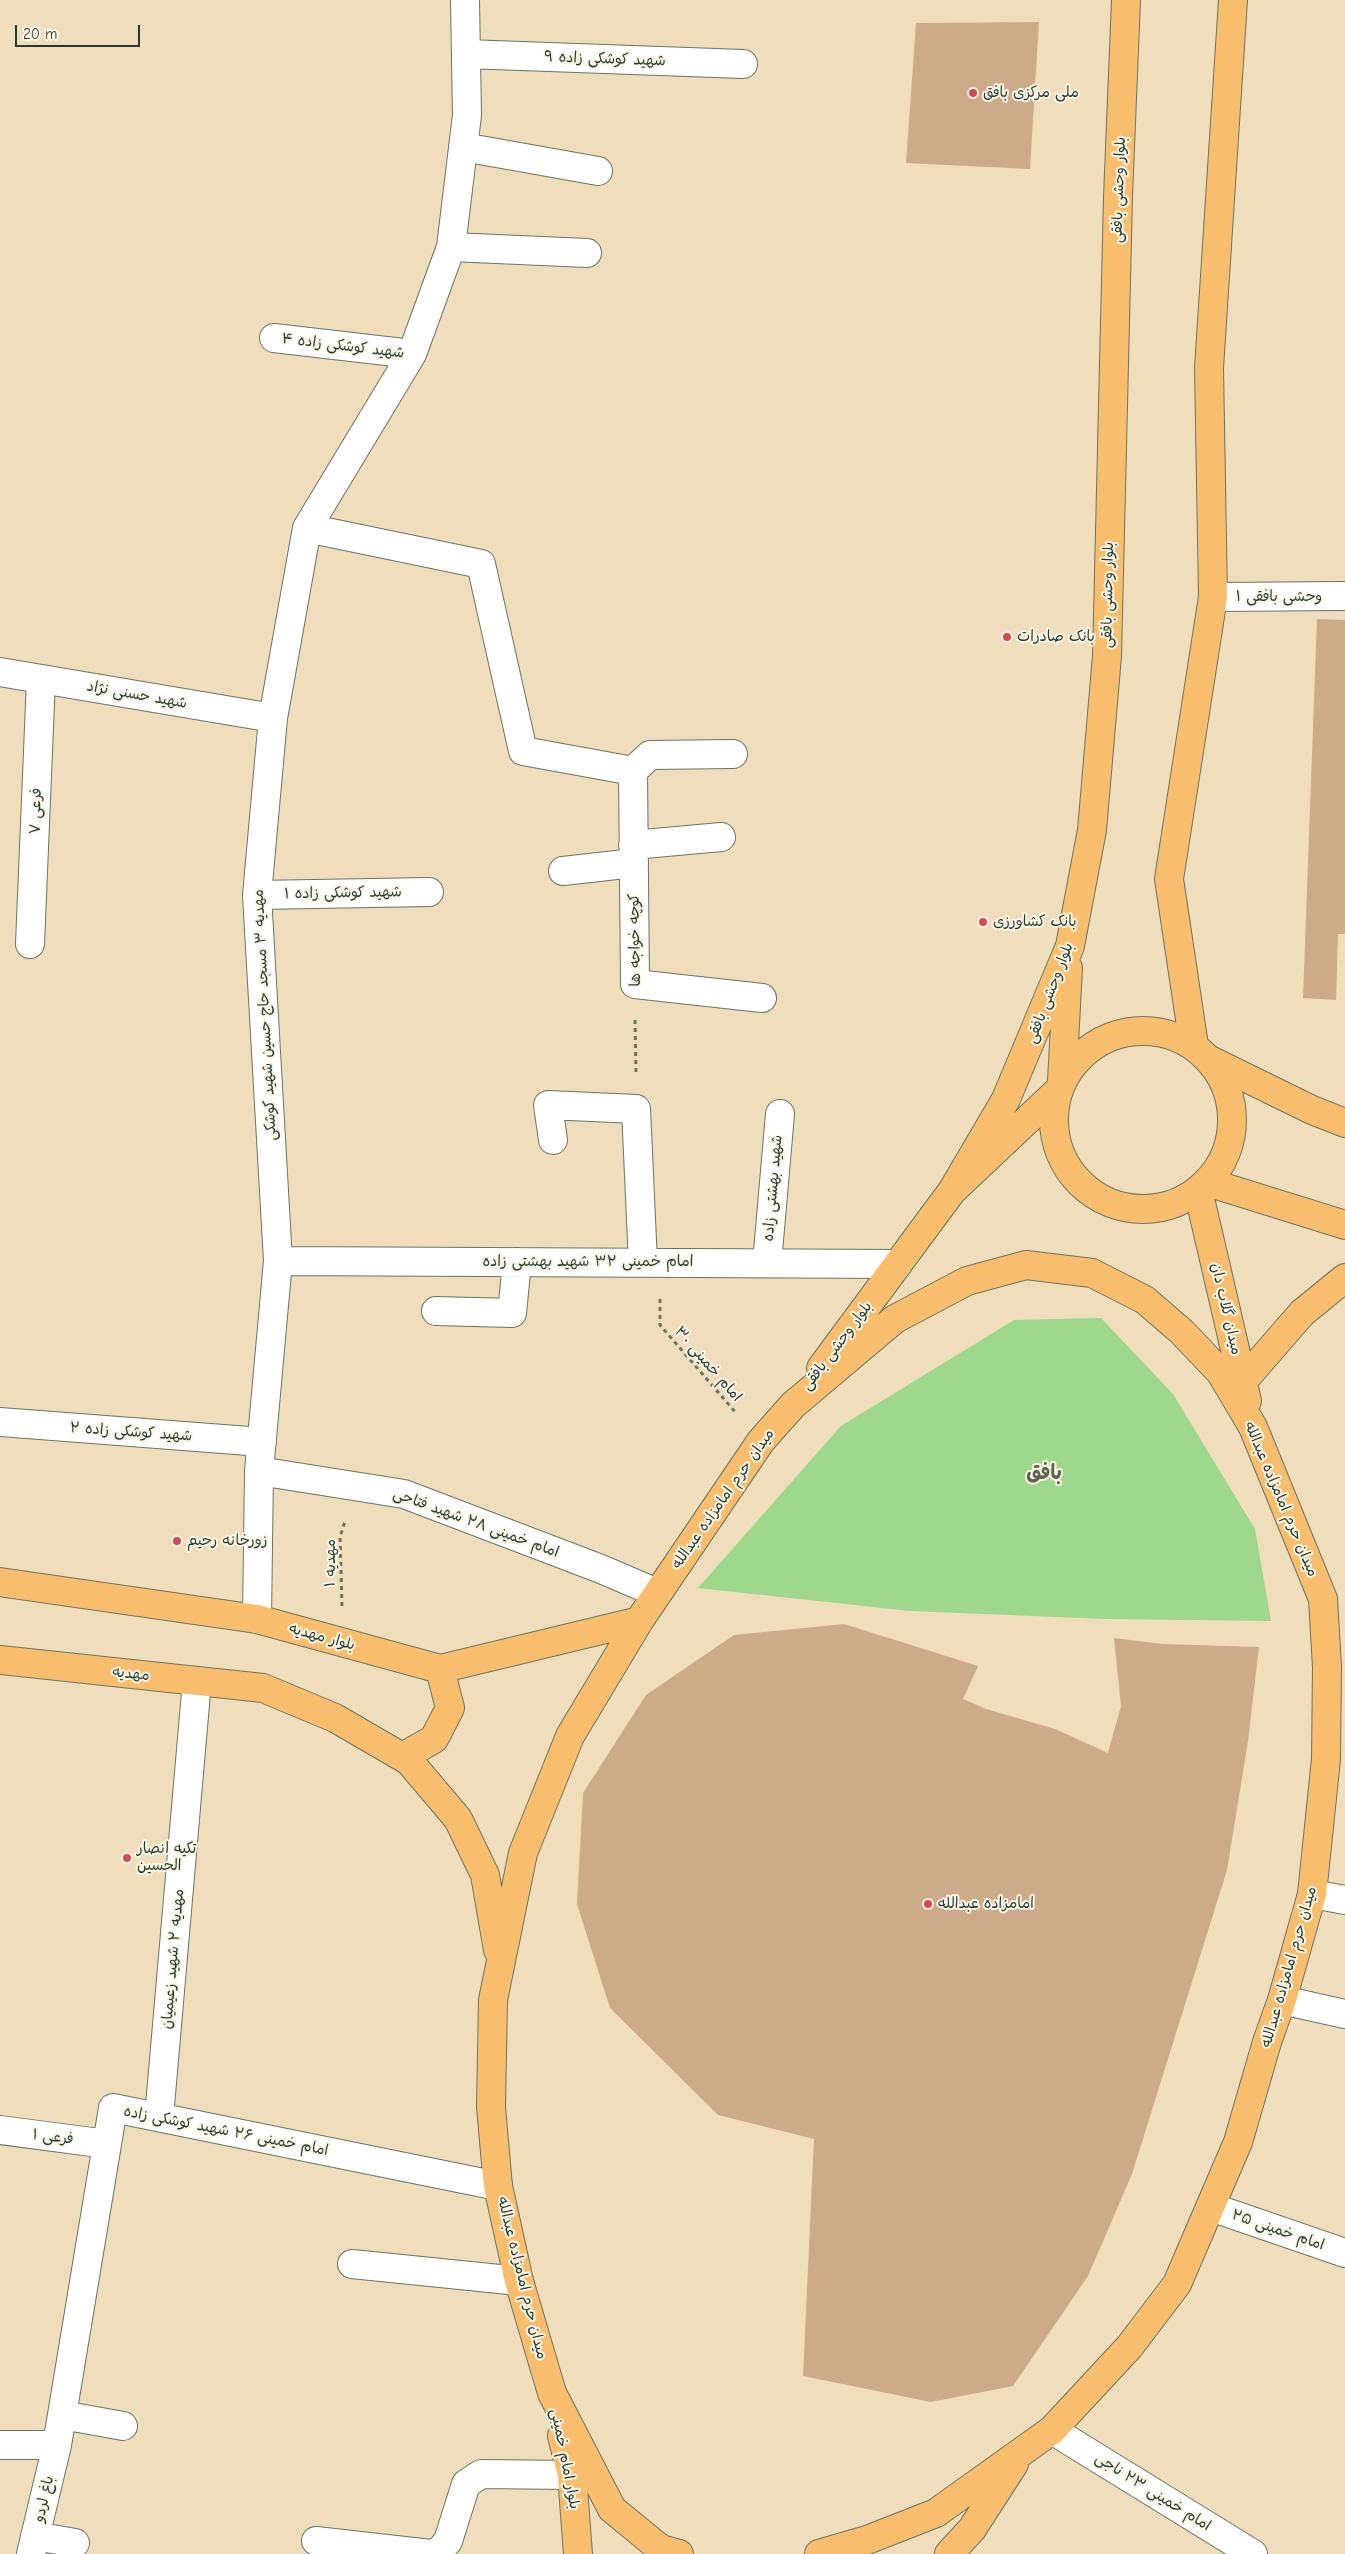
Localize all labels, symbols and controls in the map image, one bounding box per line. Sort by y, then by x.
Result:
scale bar [18,15,142,47]
text: 20 m [23,25,57,43]
street label: شهید کوشکی زاده ۹ [544,48,666,70]
place label: ملی مرکزی بافق [983,84,1079,102]
marker: ملی مرکزی بافق [967,87,979,99]
street label: بلوار وحشی بافقی [1108,137,1130,243]
street label: شهید کوشکی زاده ۴ [281,330,405,362]
street label: بلوار وحشی بافقی [1098,542,1118,648]
street label: وحشی بافقی ۱ [1236,588,1322,606]
place label: بانک صادرات [1017,628,1095,646]
marker: بانک صادرات [1001,631,1013,643]
street label: شهید حسنی نژاد [85,677,189,713]
street label: فرعی ۷ [26,787,46,835]
street label: شهید کوشکی زاده ۱ [284,883,402,903]
street label: مهدیه ۳ مسجد حاج حسین شهید کوشکی [249,889,281,1141]
street label: کوچه خواجه ها [625,893,645,987]
place label: بانک کشاورزی [993,913,1077,931]
marker: بانک کشاورزی [977,916,989,928]
street label: بلوار وحشی بافقی [1023,940,1077,1046]
street label: شهید بهشتی زاده [759,1134,787,1242]
street label: امام خمینی ۳۲ شهید بهشتی زاده [483,1253,693,1271]
street label: میدان گلاب دان [1207,1261,1245,1357]
street label: بلوار وحشی بافقی [798,1298,876,1394]
street label: امام خمینی ۳۰ [670,1323,746,1405]
street label: شهید کوشکی زاده ۲ [69,1419,193,1445]
street label: میدان حرم امامزاده عبدالله [1240,1419,1322,1579]
street label: میدان حرم امامزاده عبدالله [668,1426,778,1572]
district label: بافق [1026,1461,1062,1485]
street label: امام خمینی ۲۸ شهید فتاحی [391,1485,561,1561]
place label: زورخانه رحیم [187,1532,267,1550]
marker: زورخانه رحیم [171,1535,183,1547]
street label: مهدیه ۱ [322,1539,340,1587]
street label: بلوار مهدیه [287,1620,357,1654]
street label: مهدیه [111,1663,151,1685]
place label: تکیه انصار الحسین [137,1840,196,1875]
marker: تکیه انصار الحسین [121,1852,133,1864]
street label: میدان حرم امامزاده عبدالله [1257,1884,1321,2050]
street label: مهدیه ۲ شهید زعیمیان [158,1888,188,2030]
place label: امامزاده عبدالله [938,1895,1034,1913]
marker: امامزاده عبدالله [922,1898,934,1910]
street label: امام خمینی ۲۶ شهید کوشکی زاده [122,2102,330,2160]
street label: فرعی ۱ [31,2126,75,2148]
street label: میدان حرم امامزاده عبدالله [493,2195,551,2361]
street label: امام خمینی ۲۵ [1229,2206,1327,2254]
street label: بلوار امام خمینی [546,2407,584,2511]
street label: امام خمینی ۲۳ ناجی [1092,2449,1214,2535]
street label: باغ لردو [30,2474,58,2524]

